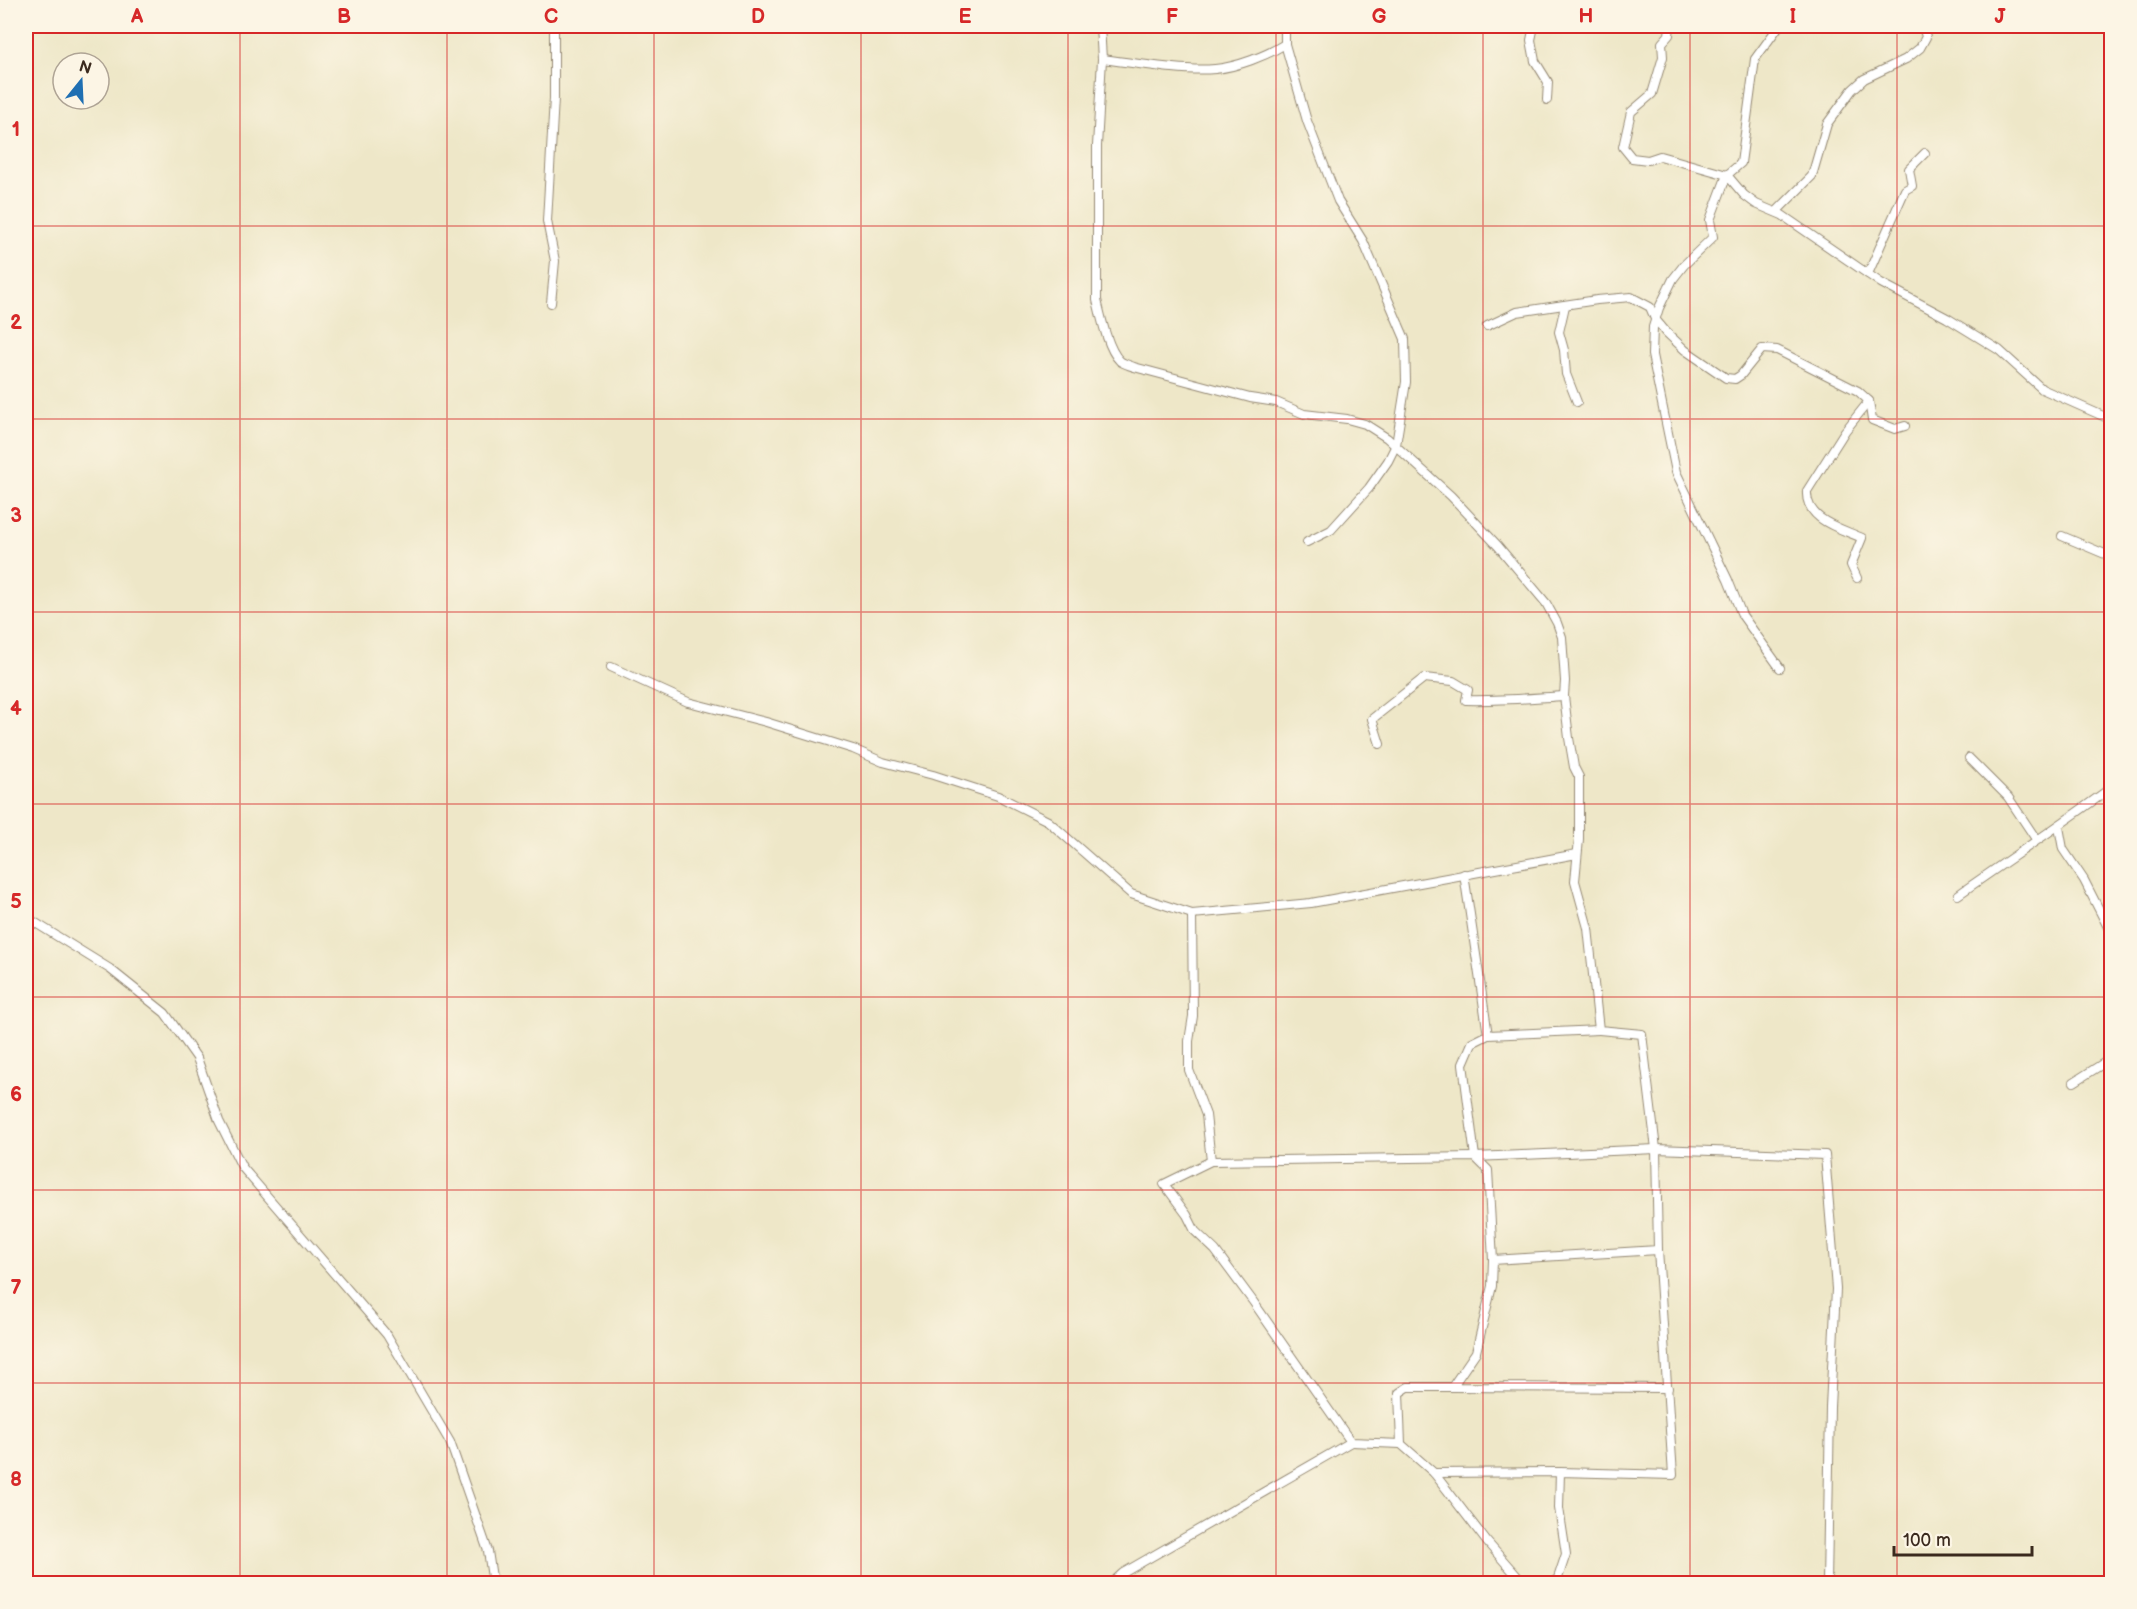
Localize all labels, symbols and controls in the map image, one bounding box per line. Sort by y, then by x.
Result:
text: A [130,5,144,29]
text: B [337,5,351,29]
text: C [544,5,558,29]
text: D [751,5,765,29]
text: E [959,5,972,29]
text: F [1166,5,1178,29]
text: G [1372,5,1387,29]
text: H [1579,5,1593,29]
text: I [1790,5,1796,29]
text: J [1995,5,2007,29]
north arrow [51,51,111,111]
text: N [77,57,94,79]
text: 1 [12,118,20,142]
text: 2 [10,311,22,335]
text: 3 [10,504,22,528]
text: 4 [10,697,22,721]
text: 5 [10,890,22,914]
text: 6 [10,1083,22,1107]
text: 7 [10,1276,22,1300]
text: 8 [10,1468,22,1492]
scale bar [1894,1519,2032,1557]
text: 100 m [1903,1530,1951,1551]

